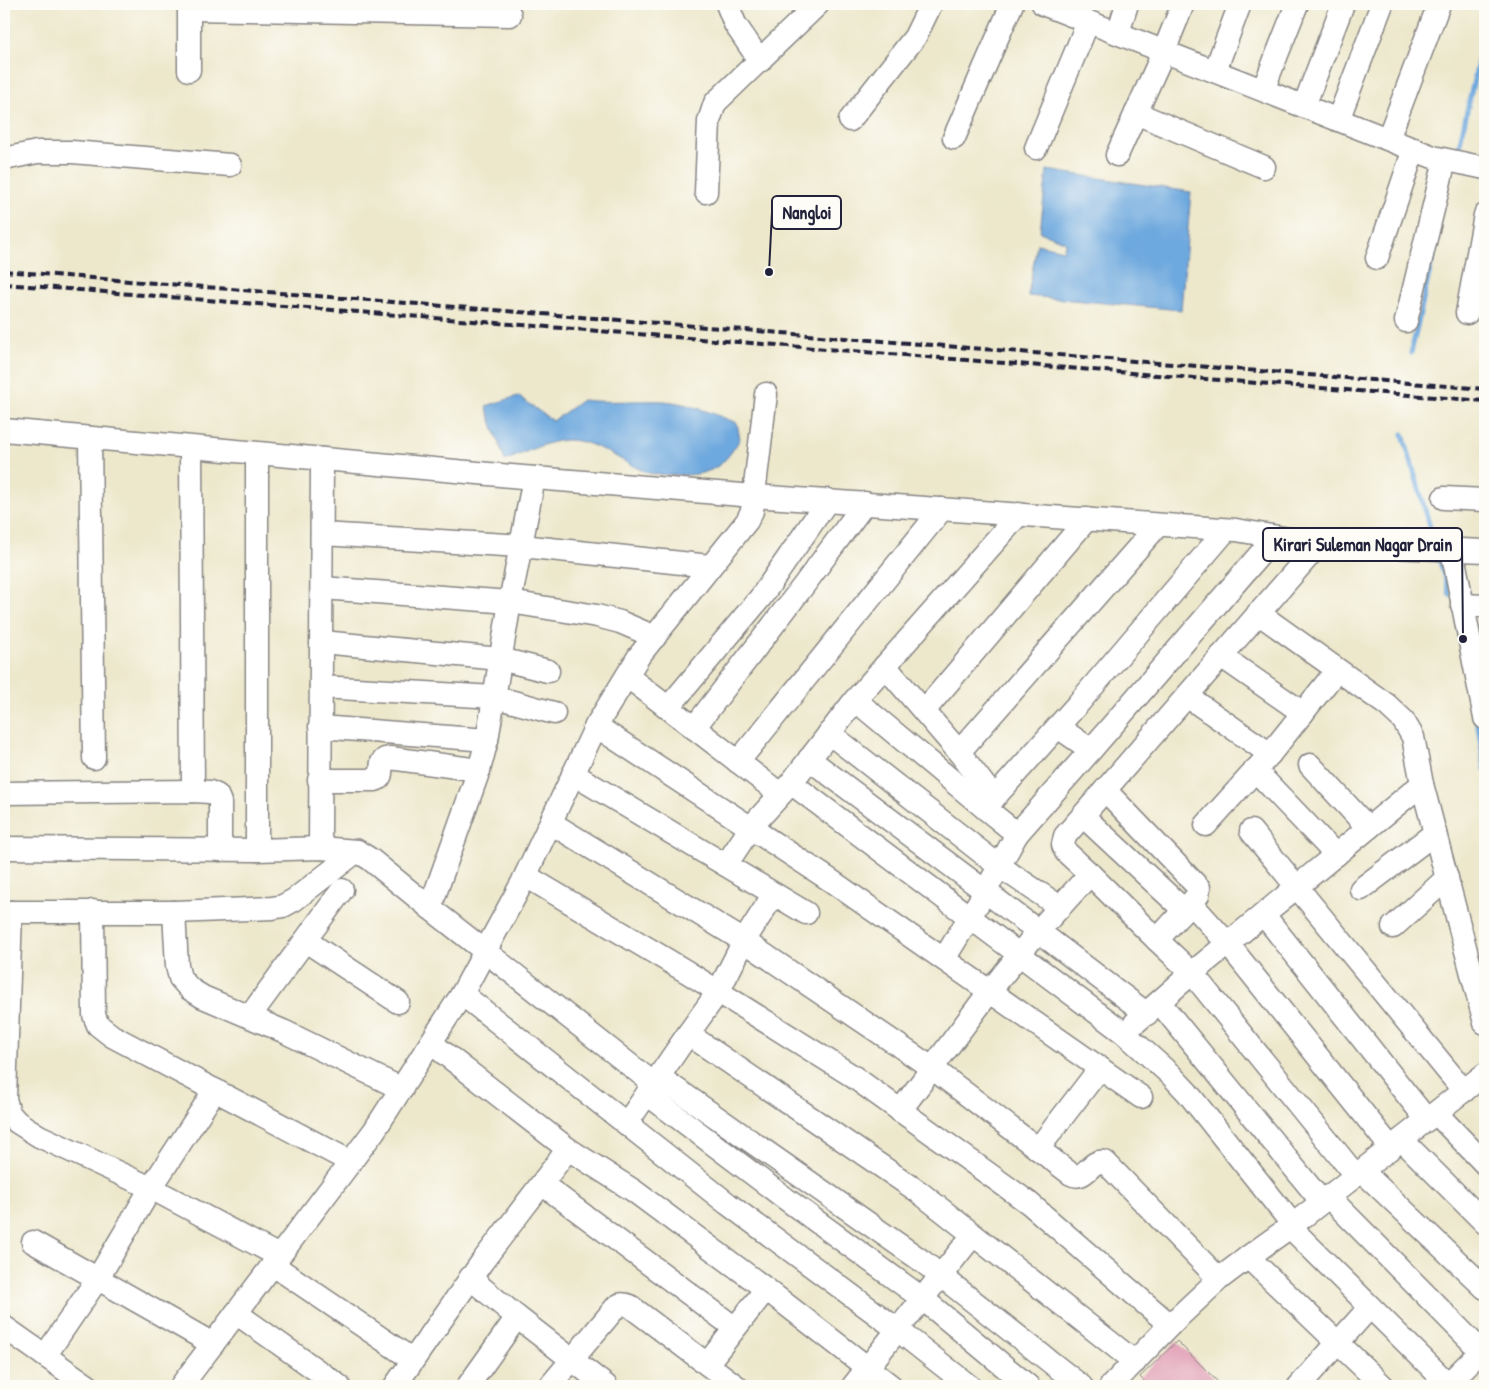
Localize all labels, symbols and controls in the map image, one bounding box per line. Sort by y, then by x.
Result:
callout: Nangloi [772,196,841,229]
text: Nangloi [783,200,831,226]
callout: Kirari Suleman Nagar Drain [1263,528,1462,561]
text: Kirari Suleman Nagar Drain [1274,532,1453,558]

